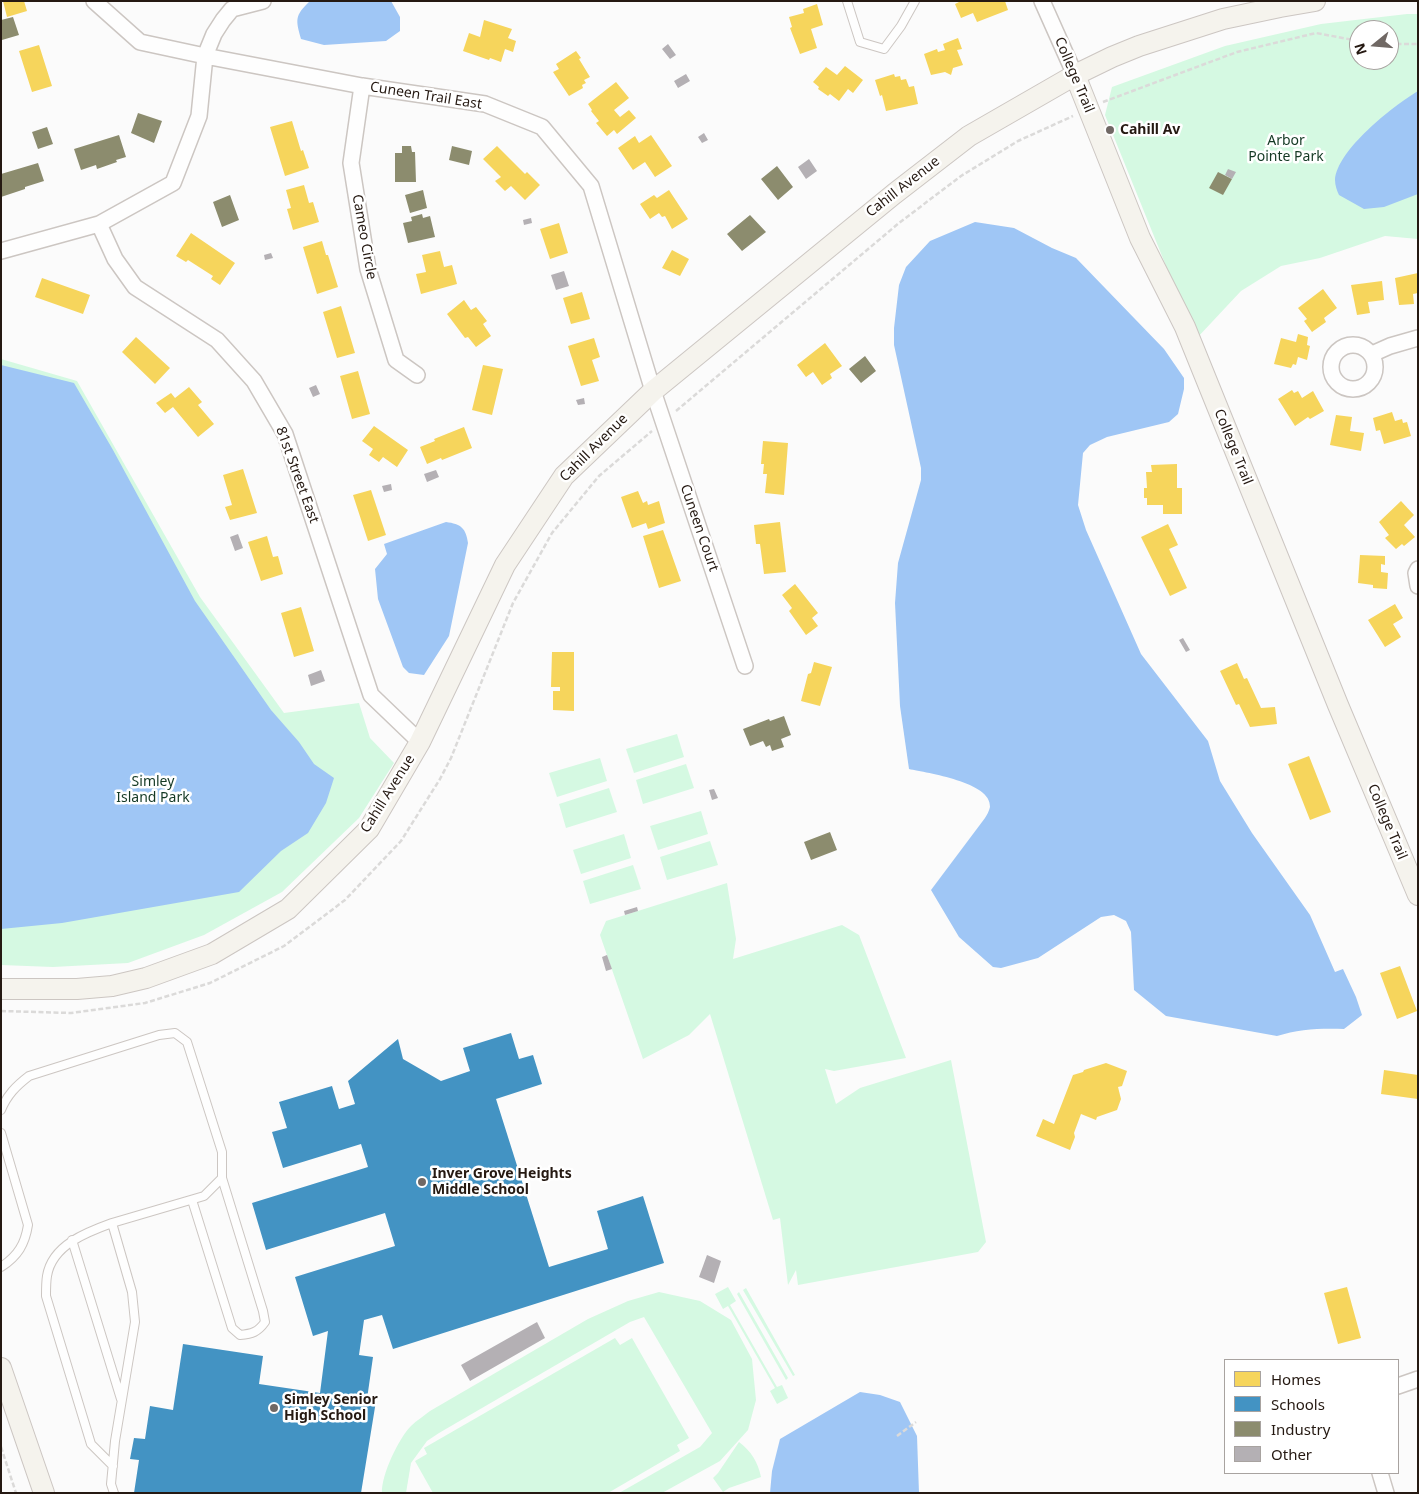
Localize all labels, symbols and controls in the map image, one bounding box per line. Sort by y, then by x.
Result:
north arrow [1349,20,1399,70]
street label: College Trail [1051,35,1097,115]
text: N [1349,41,1371,57]
street label: Cuneen Trail East [369,79,483,113]
place label: Cahill Av [1120,122,1180,138]
marker: Cahill Av [1104,124,1116,136]
park label: Arbor Pointe Park [1248,133,1324,166]
street label: Cahill Avenue [863,153,943,221]
street label: Cameo Circle [348,193,380,281]
street label: College Trail [1210,407,1256,487]
street label: Cahill Avenue [557,411,631,485]
street label: 81st Street East [272,424,322,526]
street label: Cuneen Court [676,482,722,574]
street label: Cahill Avenue [357,752,419,836]
park label: Simley Island Park [116,774,190,806]
street label: College Trail [1364,782,1410,862]
place label: Inver Grove Heights Middle School [432,1166,572,1198]
marker: Inver Grove Heights Middle School [416,1176,428,1188]
legend [1224,1359,1399,1474]
text: Homes [1271,1369,1321,1389]
place label: Simley Senior High School [284,1392,378,1424]
text: Schools [1271,1394,1325,1414]
marker: Simley Senior High School [268,1402,280,1414]
text: Industry [1271,1419,1330,1439]
text: Other [1271,1444,1312,1464]

